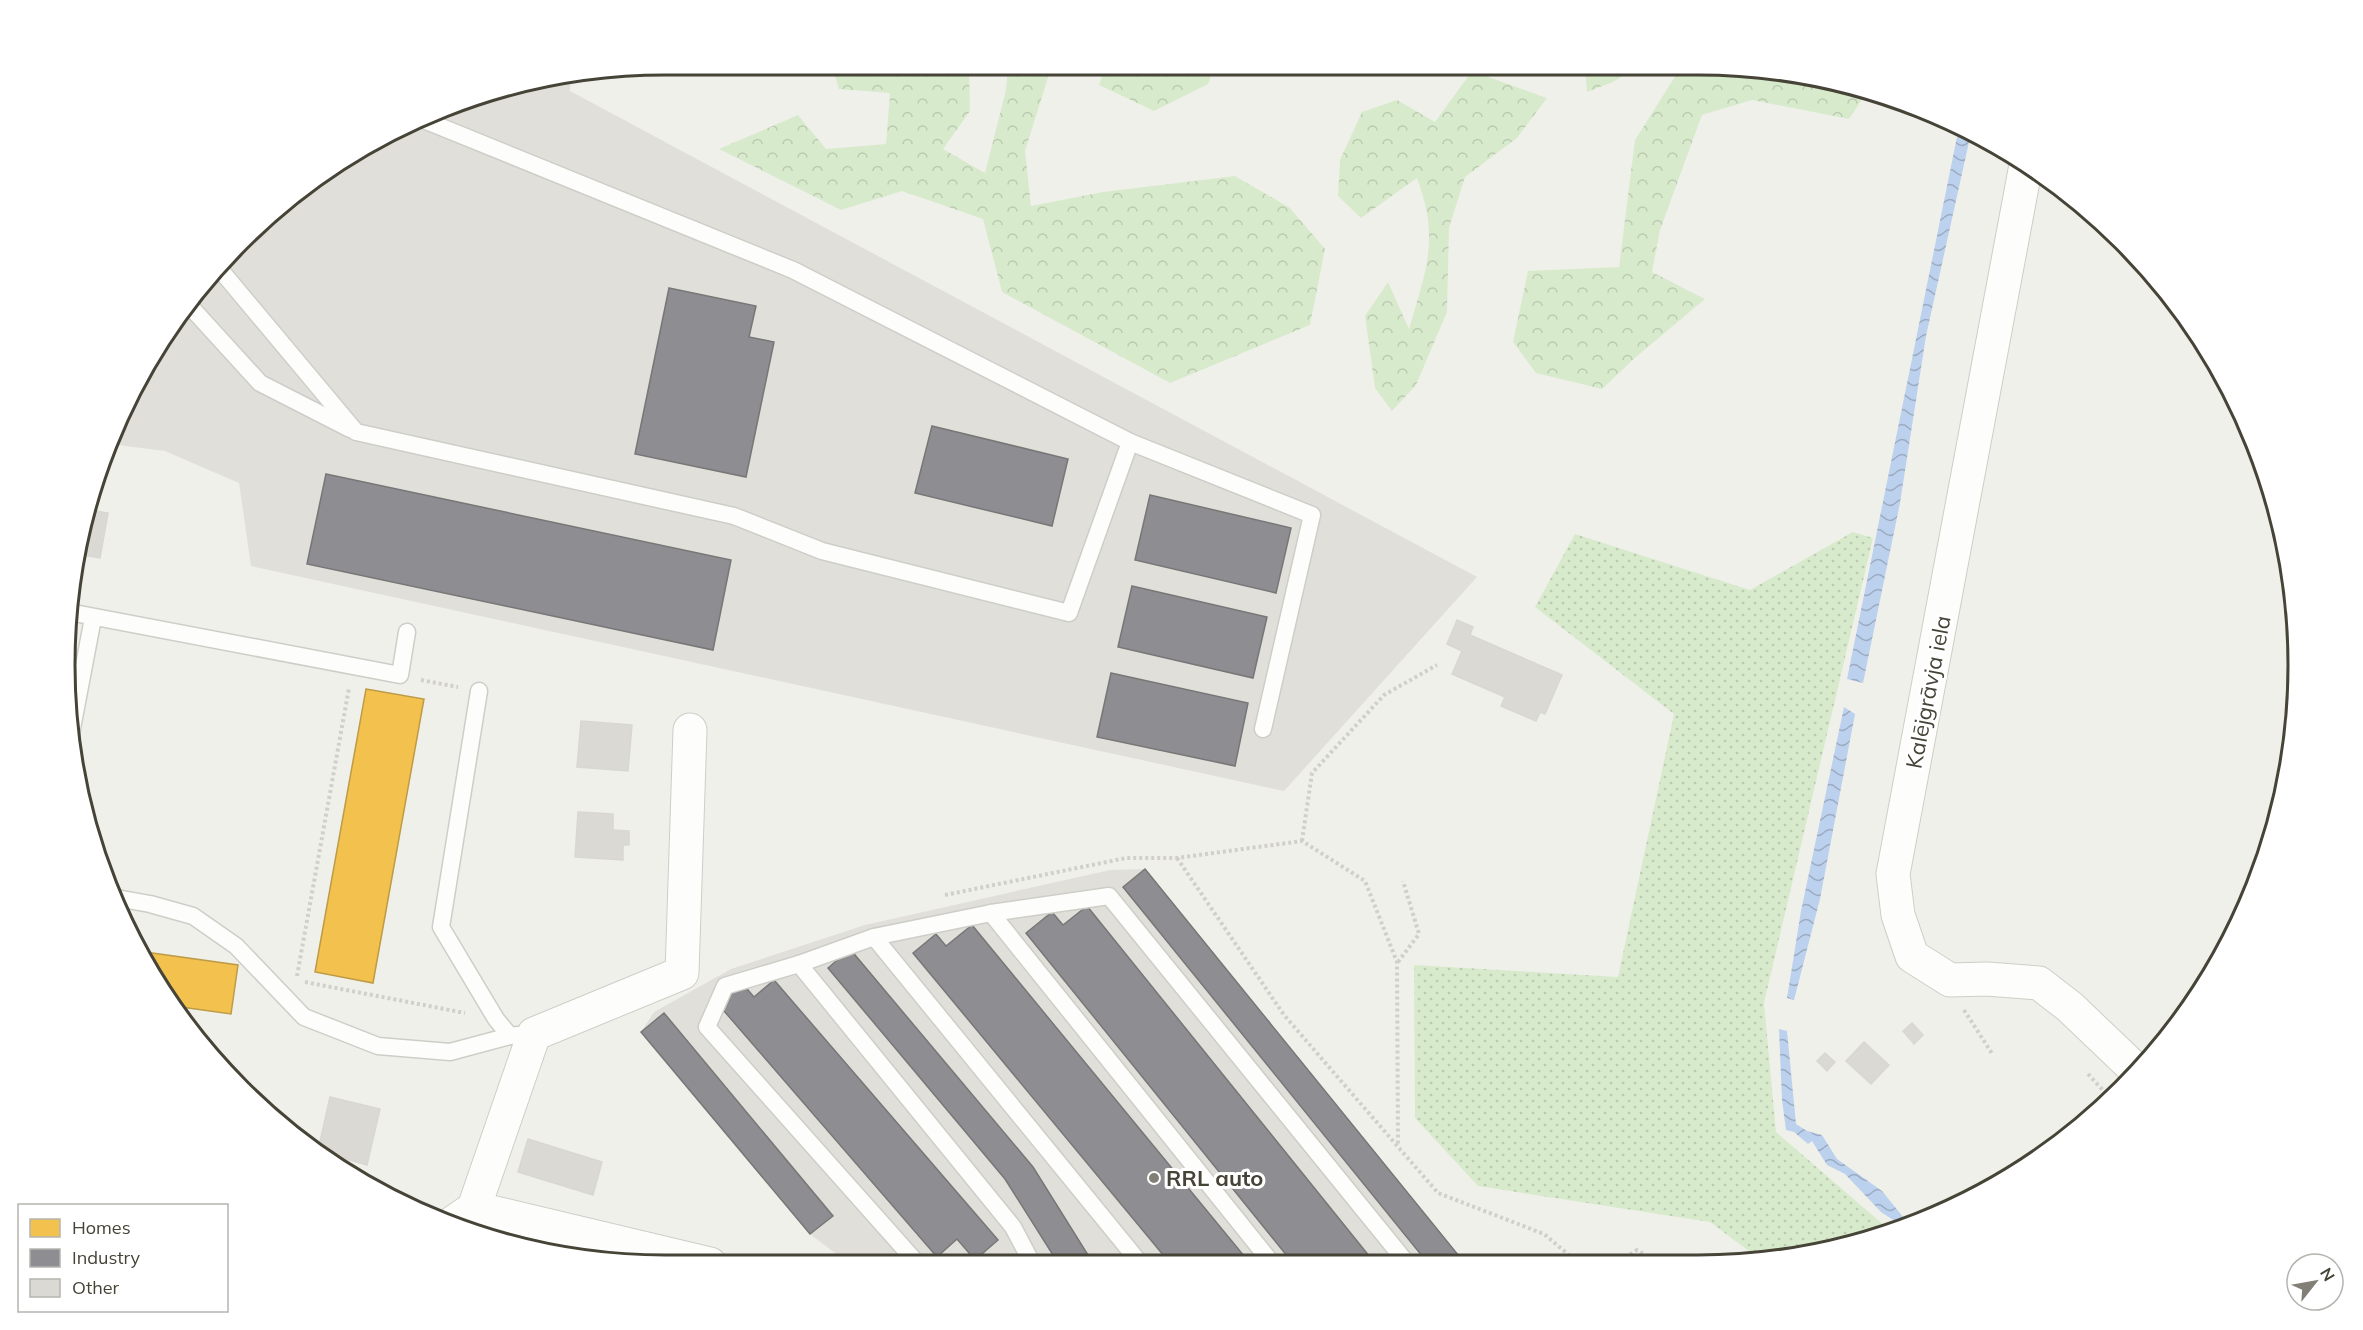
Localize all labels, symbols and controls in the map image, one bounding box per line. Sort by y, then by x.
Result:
street label: Kalējgrāvja iela [1899,613,1957,771]
place label: RRL auto [1166,1164,1263,1192]
marker: RRL auto [1147,1171,1161,1185]
legend [18,1204,228,1312]
text: Homes [72,1216,131,1239]
text: Industry [72,1246,141,1269]
north arrow [2285,1252,2345,1312]
text: N [2316,1264,2340,1285]
text: Other [72,1276,120,1299]

